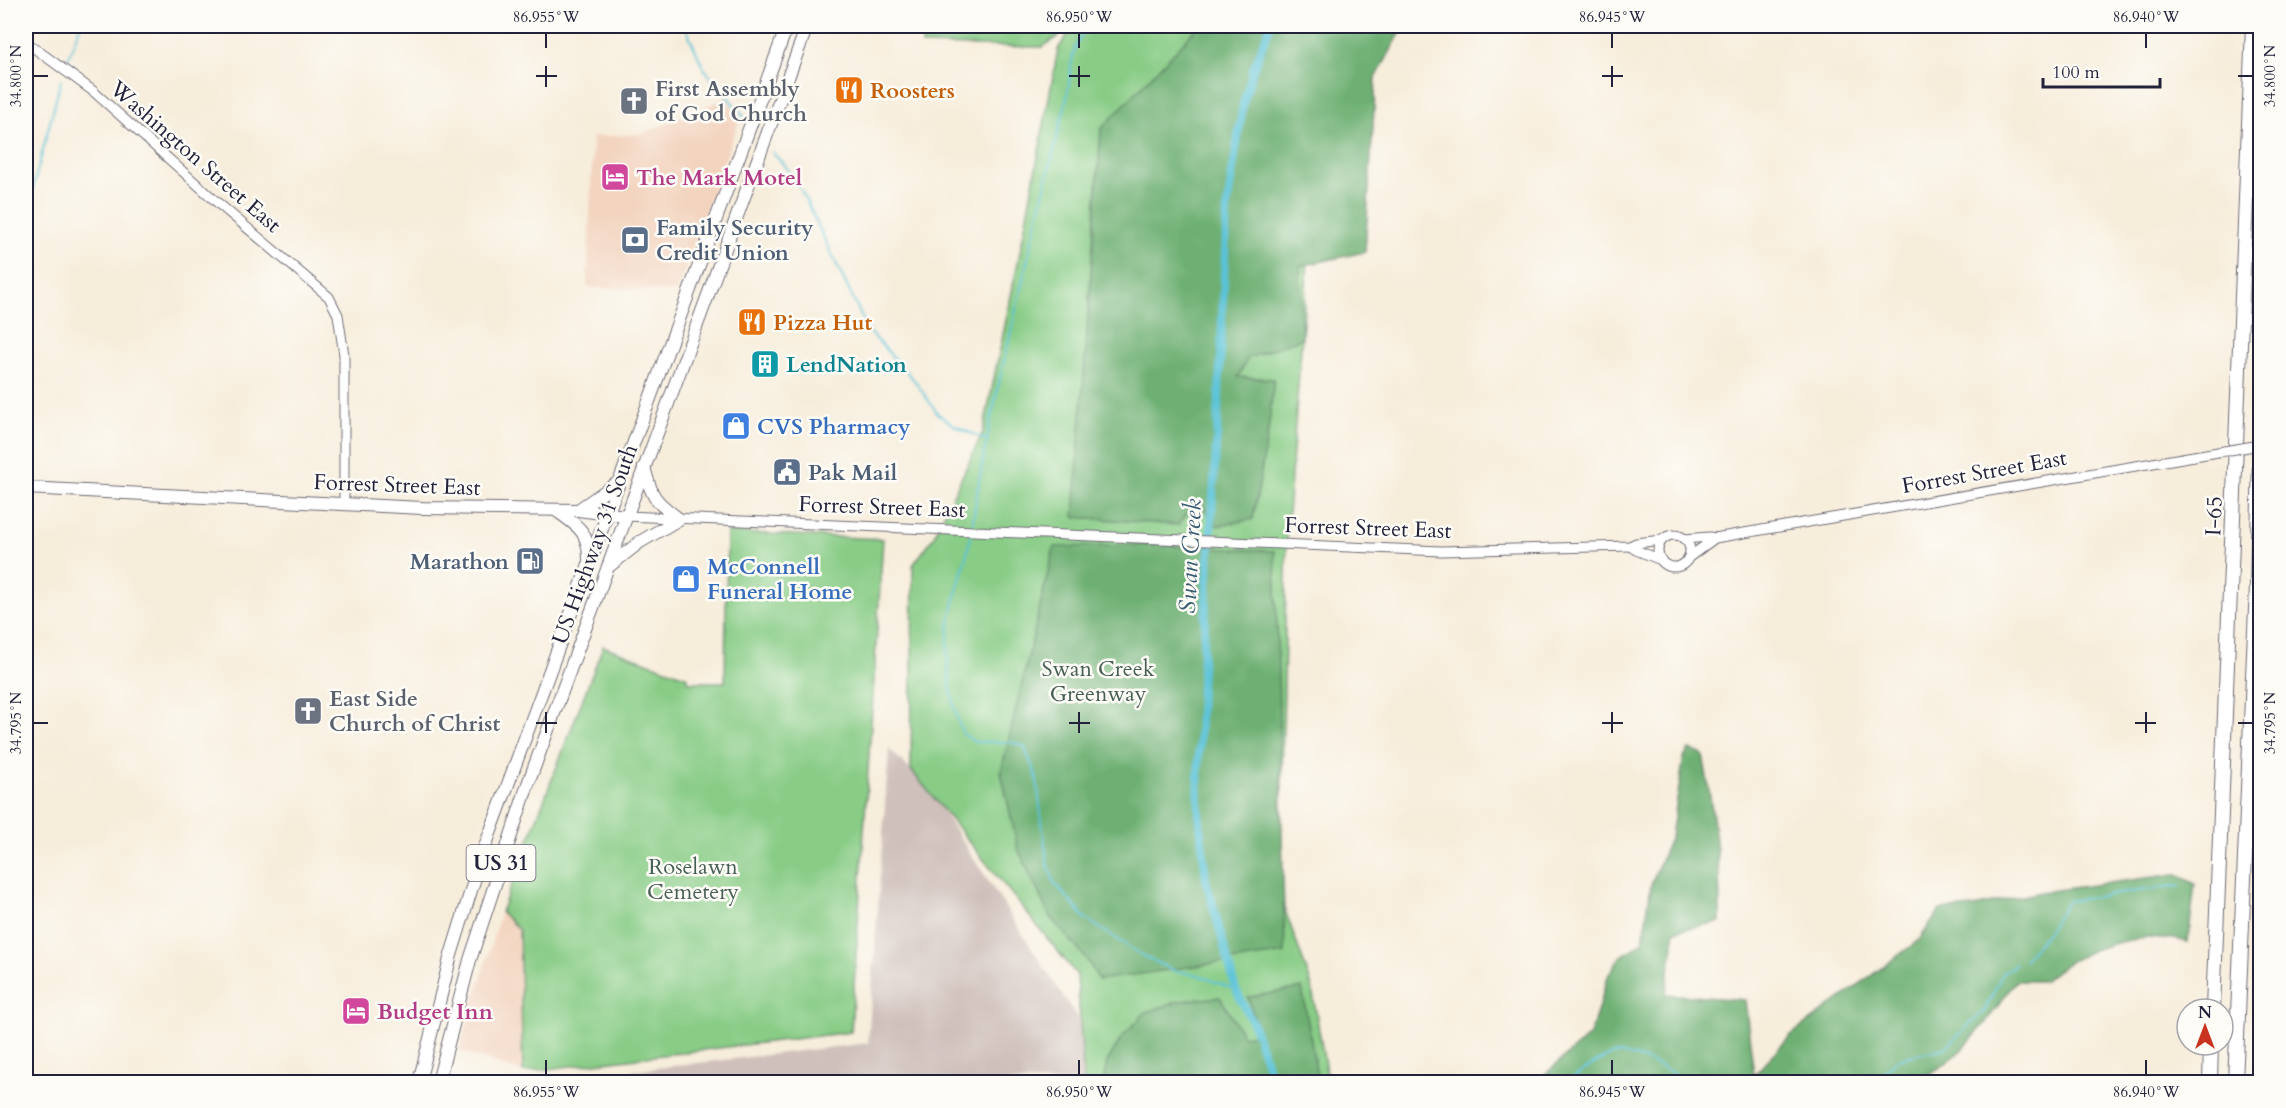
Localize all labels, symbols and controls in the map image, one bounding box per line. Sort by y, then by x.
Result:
text: 86.955°W [513,7,580,27]
text: 86.950°W [1046,7,1113,27]
text: 86.945°W [1579,7,1646,27]
text: 86.940°W [2113,7,2180,27]
text: 34.800°N [6,44,26,107]
text: 34.800°N [2260,44,2280,107]
scale bar [2043,51,2160,89]
text: 100 m [2052,60,2100,85]
street label: Washington Street East [103,73,287,240]
place label: First Assembly of God Church [655,74,807,129]
restaurant icon: Roosters [833,74,865,106]
place label: Roosters [870,76,955,106]
church icon: First Assembly of God Church [618,85,650,117]
hotel icon: The Mark Motel [599,161,631,193]
place label: The Mark Motel [636,163,803,193]
place label: Family Security Credit Union [656,213,814,268]
bank icon: Family Security Credit Union [619,224,651,256]
restaurant icon: Pizza Hut [736,306,768,338]
place label: Pizza Hut [773,308,873,338]
building icon: LendNation [749,348,781,380]
place label: LendNation [786,350,907,380]
shop icon: CVS Pharmacy [720,410,752,442]
place label: CVS Pharmacy [757,412,911,442]
street label: US Highway 31 South [545,440,645,649]
street label: Forrest Street East [1899,443,2069,501]
public building icon: Pak Mail [771,456,803,488]
place label: Pak Mail [808,458,898,488]
street label: Forrest Street East [313,467,481,503]
street label: Forrest Street East [798,489,966,525]
street label: I-65 [2198,496,2230,536]
water label: Swan Creek [1171,498,1210,614]
street label: Forrest Street East [1284,510,1452,546]
fuel station icon: Marathon [514,545,546,577]
place label: Marathon [410,547,509,577]
place label: McConnell Funeral Home [707,552,852,607]
shop icon: McConnell Funeral Home [670,563,702,595]
park label: Swan Creek Greenway [1041,654,1155,709]
place label: East Side Church of Christ [329,684,500,739]
text: 34.795°N [6,691,26,754]
text: 34.795°N [2260,691,2280,754]
church icon: East Side Church of Christ [292,695,324,727]
road number: US 31 [466,845,536,881]
park label: Roselawn Cemetery [647,852,739,907]
hotel icon: Budget Inn [340,995,372,1027]
place label: Budget Inn [377,997,493,1027]
north arrow [2175,997,2235,1057]
text: N [2198,1002,2212,1024]
text: 86.955°W [513,1082,580,1102]
text: 86.950°W [1046,1082,1113,1102]
text: 86.945°W [1579,1082,1646,1102]
text: 86.940°W [2113,1082,2180,1102]

